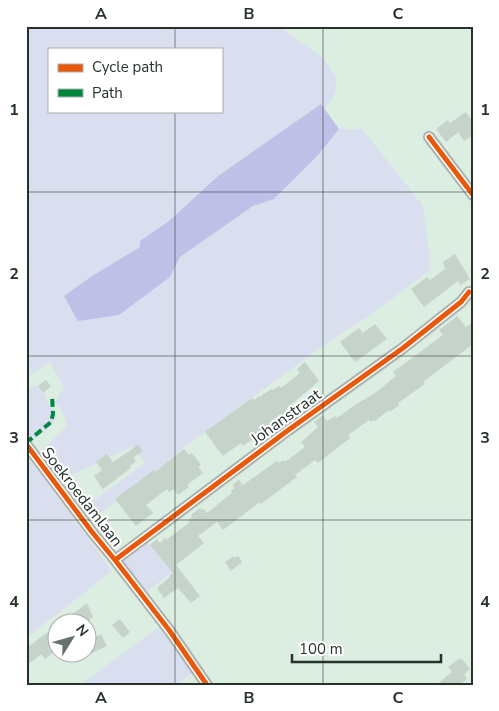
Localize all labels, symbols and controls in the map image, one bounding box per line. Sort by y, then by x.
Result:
text: A [95,3,107,25]
text: B [243,3,255,25]
text: C [393,3,404,25]
legend [48,48,222,112]
text: Cycle path [92,57,163,77]
text: Path [92,83,123,103]
text: 1 [9,99,19,121]
text: 1 [480,99,490,121]
text: 2 [9,263,19,285]
text: 2 [480,263,490,285]
street label: Johanstraat [245,384,326,451]
text: 3 [9,427,19,449]
text: 3 [480,427,490,449]
street label: Soekroedamlaan [36,443,128,551]
text: 4 [9,591,19,613]
text: 4 [480,591,490,613]
north arrow [48,614,98,664]
text: N [71,621,93,640]
scale bar [292,631,440,663]
text: 100 m [299,639,343,659]
text: A [95,687,107,709]
text: B [243,687,255,709]
text: C [393,687,404,709]

